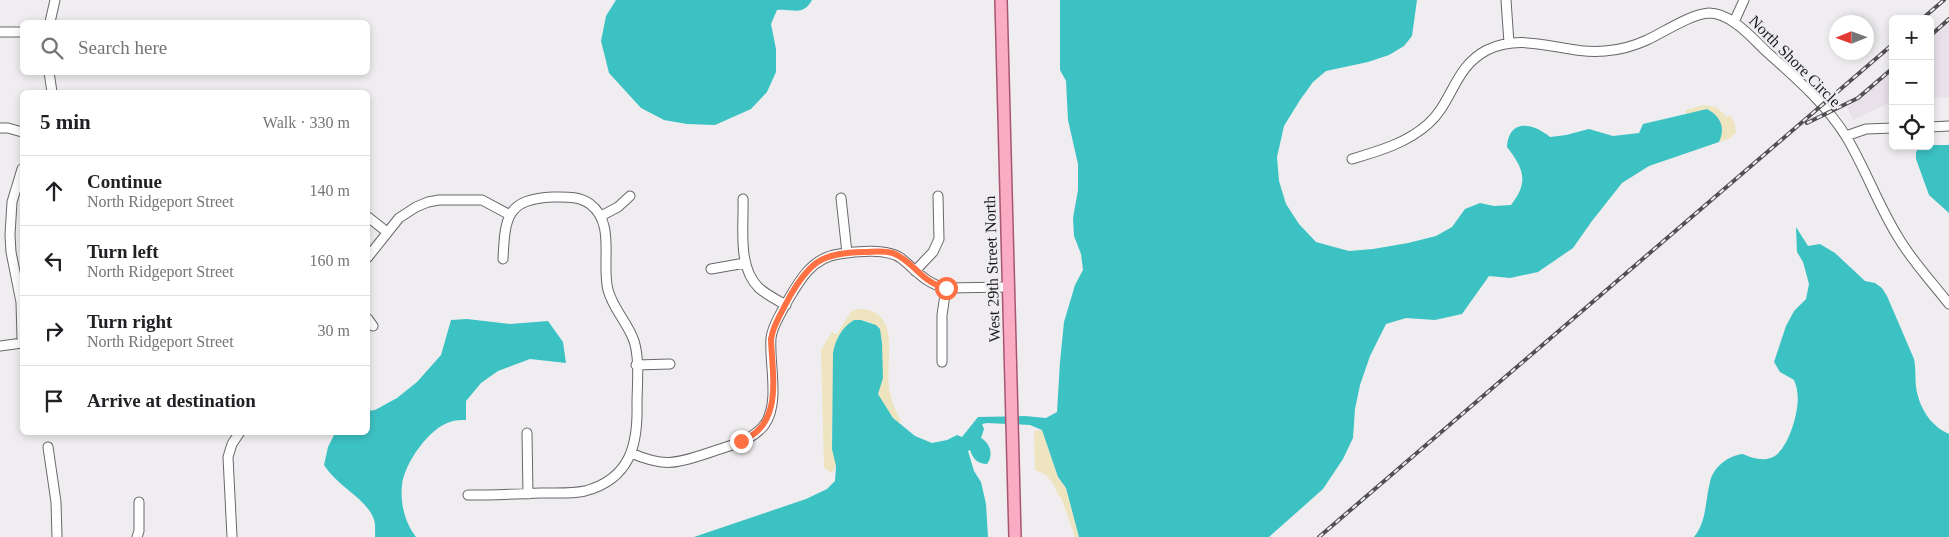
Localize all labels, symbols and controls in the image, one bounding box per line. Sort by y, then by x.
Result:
street label: North Shore Circle [1746,12,1844,110]
north arrow [1829,15,1874,60]
map controls [1889,15,1934,150]
button: + [1889,15,1934,60]
search box [20,20,370,75]
icon: search [38,34,66,62]
text: Search here [78,37,167,58]
button: − [1889,60,1934,105]
button: locate [1889,105,1934,150]
text: 5 min [40,110,91,134]
text: Walk · 330 m [263,114,350,131]
text: Continue [87,171,162,192]
icon: ahead [40,177,68,205]
text: 140 m [310,182,350,199]
text: North Ridgeport Street [87,193,234,210]
street label: West 29th Street North [981,195,1003,343]
text: Turn left [87,241,159,262]
icon: left [40,247,68,275]
text: 160 m [310,252,350,269]
text: North Ridgeport Street [87,263,234,280]
route start [935,277,958,300]
text: Turn right [87,311,172,332]
icon: right [40,317,68,345]
text: 30 m [318,322,350,339]
text: North Ridgeport Street [87,333,234,350]
icon: arrive [40,387,68,415]
text: Arrive at destination [87,390,256,411]
route end [730,430,753,453]

